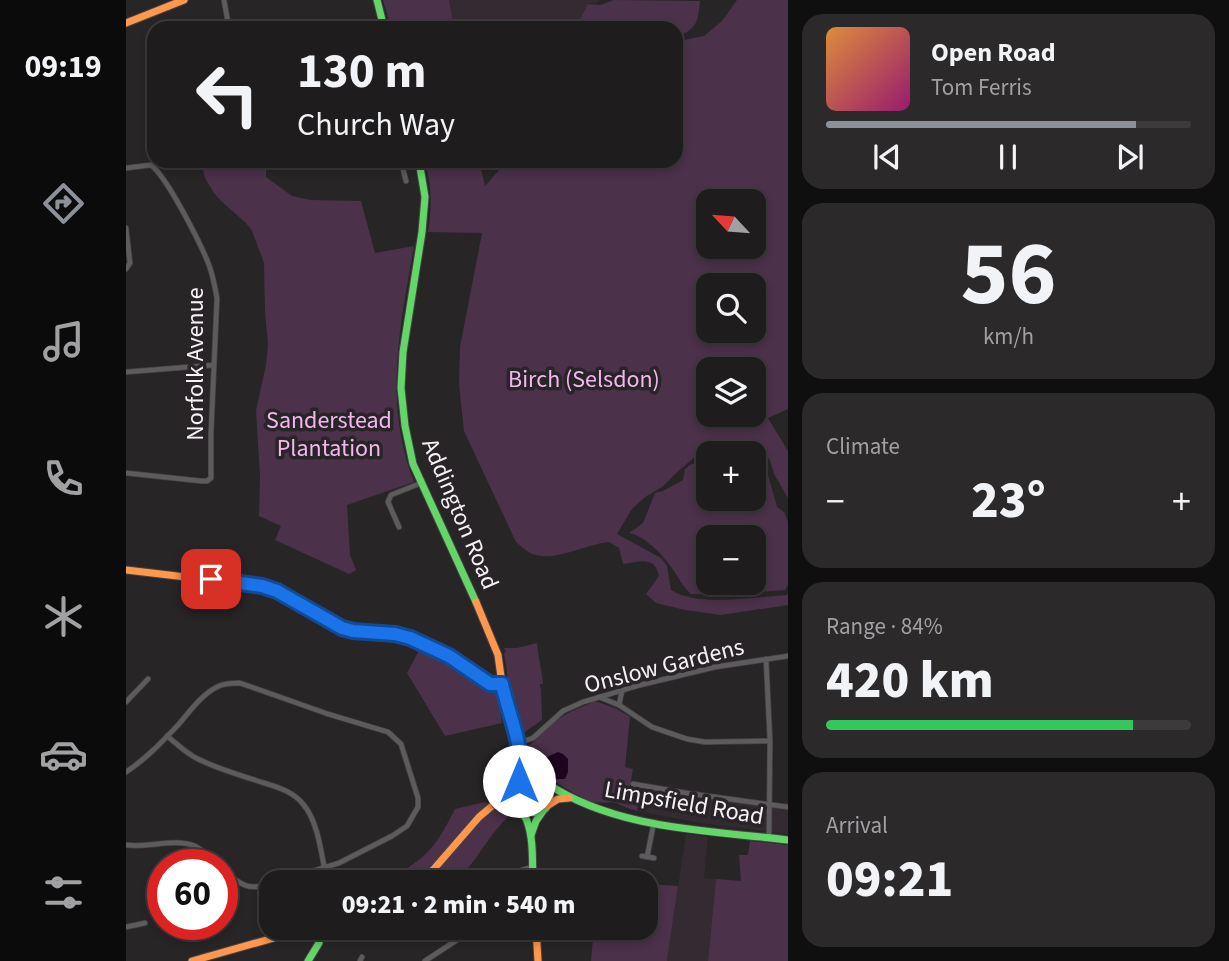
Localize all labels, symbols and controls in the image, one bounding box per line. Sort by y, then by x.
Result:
text: Open Road [931,34,1056,71]
text: 130 m [297,37,426,107]
text: 09:19 [24,44,102,90]
icon: left [182,49,273,140]
text: Tom Ferris [931,71,1032,104]
text: Church Way [297,102,455,148]
icon: previous [868,138,906,176]
icon: pause [989,138,1027,176]
icon: next [1111,138,1149,176]
icon: directions [39,179,88,228]
north arrow [696,189,766,259]
map controls [696,189,766,595]
text: 56 [960,210,1057,339]
button: search [696,273,766,343]
street label: Norfolk Avenue [178,287,213,441]
icon: music [39,317,88,366]
text: km/h [983,320,1034,353]
button: layers [696,357,766,427]
park label: Birch (Selsdon) [508,362,660,397]
park label: Sanderstead Plantation [266,403,392,466]
text: Climate [826,430,900,463]
street label: Addington Road [412,433,508,595]
button: + [696,441,766,511]
icon: phone [39,454,88,503]
text: 23° [971,464,1046,538]
text: − [826,475,845,529]
text: + [1172,475,1191,529]
button: − [696,525,766,595]
pin [181,549,241,609]
icon: arrive [192,560,230,598]
icon: climate [39,592,88,641]
text: Range · 84% [826,610,943,643]
street label: Onslow Gardens [580,629,748,703]
text: 420 km [826,644,994,718]
icon: car [39,730,88,779]
position arrow [482,744,556,818]
street label: Limpsfield Road [602,772,766,834]
text: Arrival [826,809,888,842]
text: 09:21 [826,843,953,917]
speed limit sign: 60 [147,849,238,940]
icon: filters [39,868,88,917]
text: 09:21 · 2 min · 540 m [342,886,575,923]

